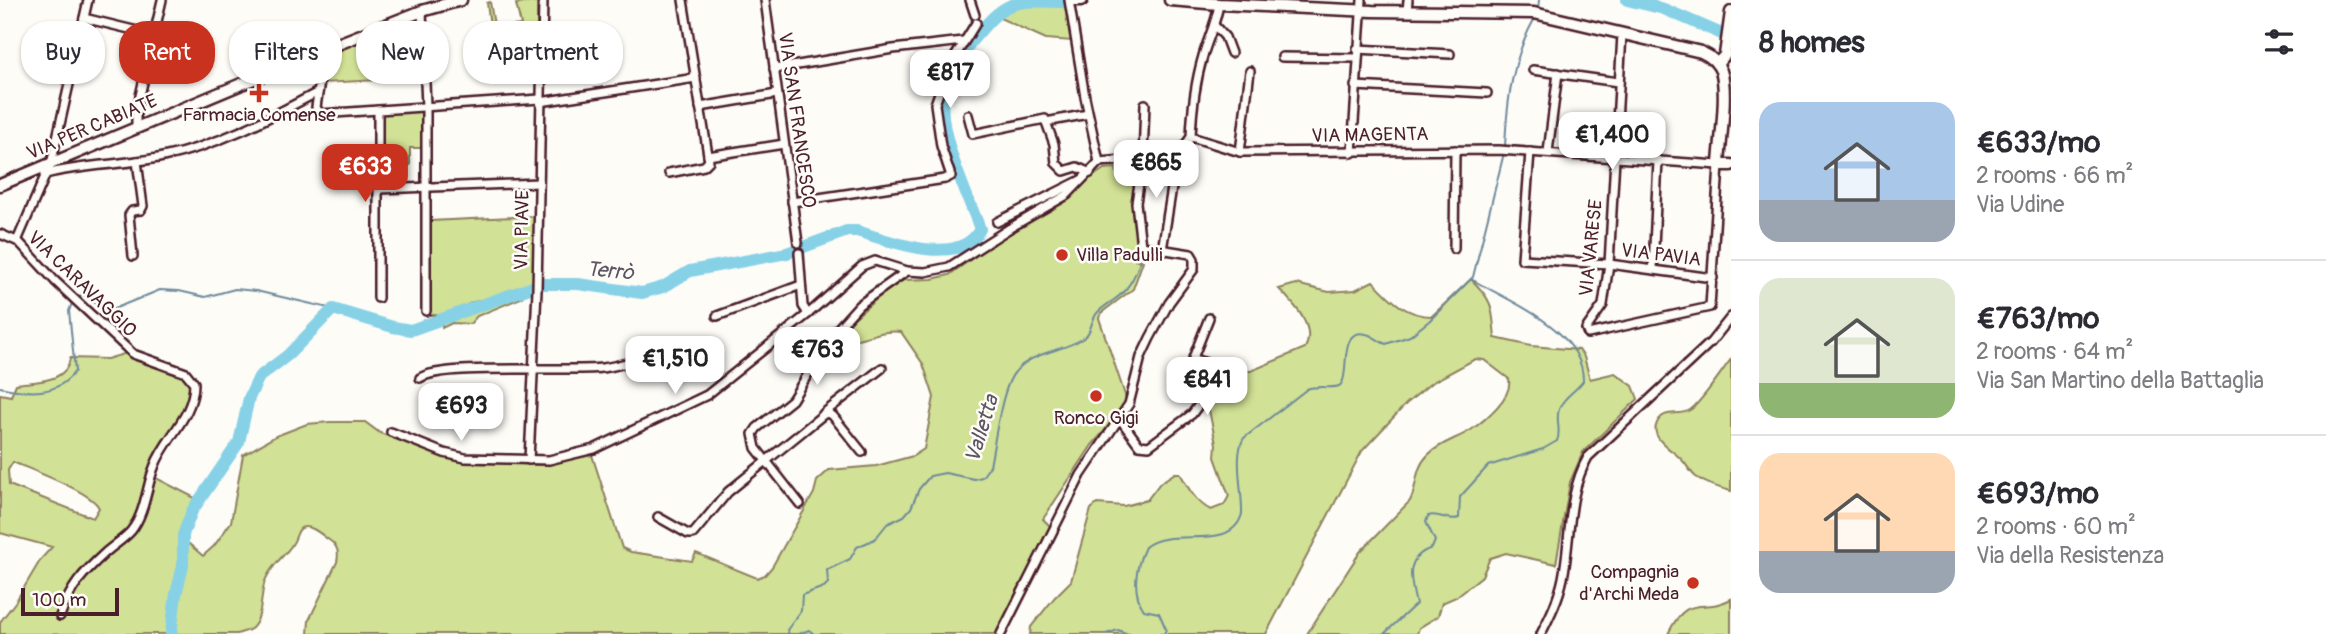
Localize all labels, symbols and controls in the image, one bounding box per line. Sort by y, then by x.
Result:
chip: Buy [21,21,105,84]
chip: Rent [119,21,215,84]
chip: Filters [229,21,342,84]
chip: New [356,21,449,84]
chip: Apartment [463,21,623,84]
icon: filters [2260,23,2298,61]
text: 8 homes [1759,24,1865,61]
street label: VIA SAN FRANCESCO [773,31,821,209]
pin: €817 [909,50,991,110]
text: €817 [926,58,974,87]
marker: Farmacia Comense [251,85,267,101]
street label: VIA PER CABIATE [23,89,161,165]
place label: Farmacia Comense [182,103,336,127]
pin: €1,400 [1555,113,1669,172]
text: €1,400 [1575,120,1649,149]
street label: VIA MAGENTA [1311,122,1429,148]
text: €633/mo [1976,124,2100,161]
icon: home [1815,130,1899,214]
pin: €865 [1115,140,1197,200]
pin: €633 [324,144,406,204]
text: €865 [1130,148,1182,177]
text: €633 [338,152,392,181]
text: 2 rooms · 66 m² [1976,161,2133,190]
street label: VIA PIAVE [509,190,535,270]
text: Via Udine [1976,190,2064,219]
street label: VIA VARESE [1574,198,1608,298]
street label: VIA CARAVAGGIO [22,226,142,342]
street label: VIA PAVIA [1620,238,1702,272]
place label: Villa Padulli [1076,243,1163,267]
marker: Villa Padulli [1054,247,1070,263]
water label: Terrò [585,255,636,287]
text: €763/mo [1976,300,2099,337]
icon: home [1815,306,1899,390]
pin: €763 [776,328,858,387]
text: €763 [790,335,844,364]
pin: €1,510 [618,336,732,396]
text: 2 rooms · 64 m² [1976,337,2133,366]
text: €1,510 [641,344,709,373]
pin: €841 [1166,358,1248,417]
text: €841 [1182,365,1232,394]
text: Via San Martino della Battaglia [1976,366,2264,395]
pin: €693 [420,384,502,443]
marker: Ronco Gigi [1088,388,1104,404]
text: €693 [434,391,488,420]
water label: Valletta [959,391,1005,466]
place label: Ronco Gigi [1054,406,1138,430]
text: €693/mo [1976,475,2099,512]
icon: home [1815,481,1899,565]
text: 2 rooms · 60 m² [1976,512,2136,541]
text: Via della Resistenza [1976,541,2164,570]
place label: Compagnia d'Archi Meda [1579,560,1679,606]
marker: Compagnia d'Archi Meda [1685,575,1701,591]
scale bar [21,585,119,617]
text: 100 m [32,588,86,612]

